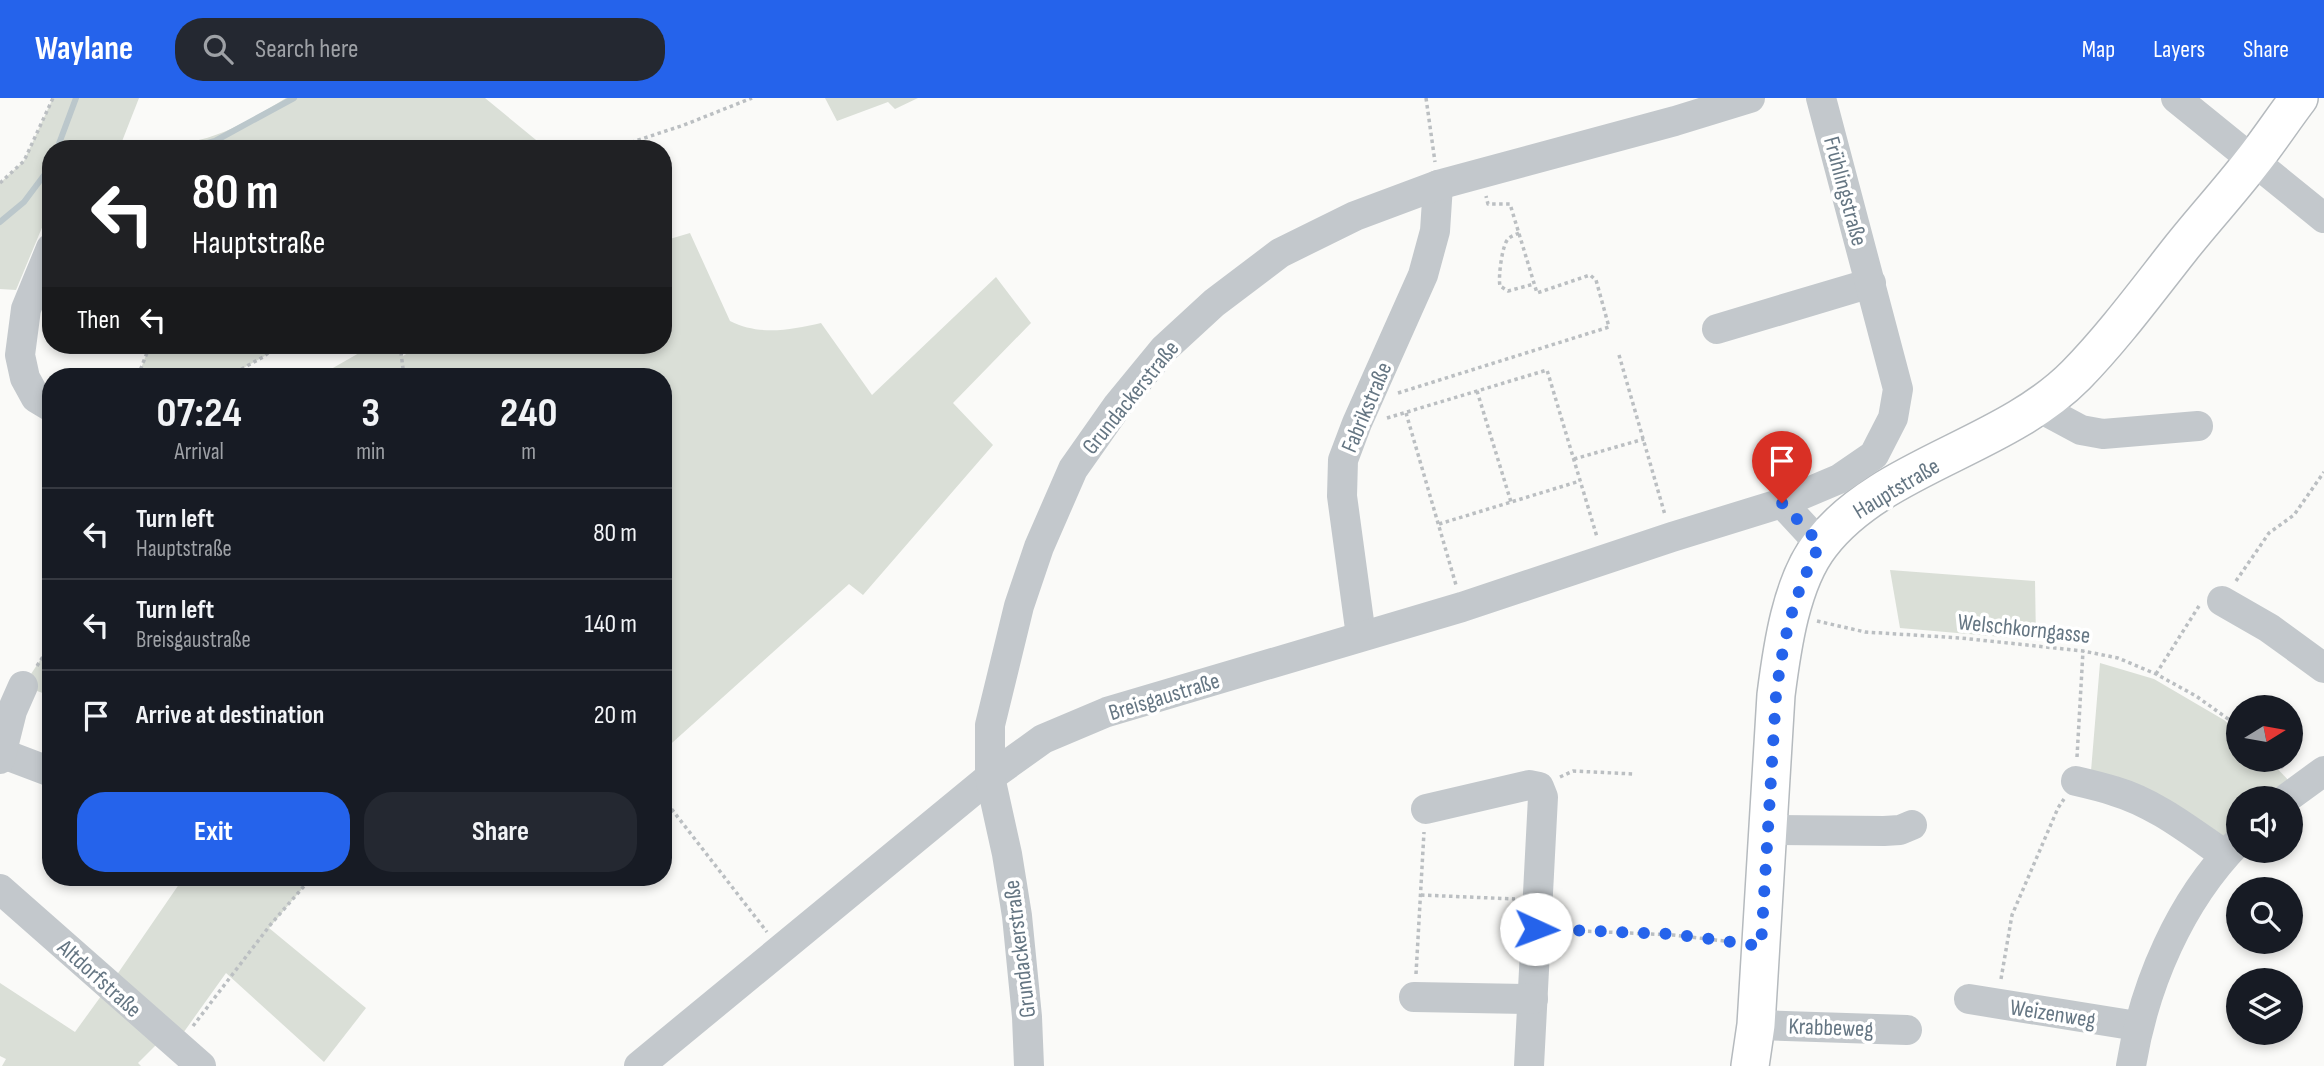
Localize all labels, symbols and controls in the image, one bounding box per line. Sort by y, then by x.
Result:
search box [175,18,665,81]
text: Waylane [35,29,133,69]
icon: search [199,30,237,68]
text: Search here [255,34,358,65]
text: Map [2082,35,2115,64]
text: Layers [2153,35,2205,64]
text: Share [2243,35,2289,64]
street label: Frühlingstraße [1817,133,1873,249]
text: 80 m [192,164,279,223]
icon: left [77,168,168,259]
text: Hauptstraße [192,224,325,263]
icon: left [134,301,172,339]
text: Then [77,305,120,336]
street label: Grundackerstraße [1076,335,1185,460]
street label: Fabrikstraße [1335,358,1398,457]
text: 07:24 [157,388,242,439]
text: 3 [361,388,380,439]
text: 240 [500,388,557,439]
pin [1752,431,1812,503]
text: Arrival [174,438,224,466]
text: min [356,438,385,466]
text: m [521,438,536,466]
icon: arrive [1763,442,1801,480]
street label: Hauptstraße [1848,452,1945,526]
text: Turn left [136,504,214,535]
icon: left [77,515,115,553]
text: 80 m [593,518,637,549]
text: Hauptstraße [136,535,232,563]
text: Turn left [136,595,214,626]
icon: left [77,606,115,644]
street label: Welschkorngasse [1956,608,2092,650]
text: 140 m [585,609,637,640]
text: Breisgaustraße [136,626,251,654]
street label: Breisgaustraße [1105,667,1223,727]
north arrow [2226,695,2303,772]
map controls [2226,695,2303,1045]
icon: arrive [77,697,115,735]
text: Arrive at destination [136,700,324,731]
text: 20 m [594,700,637,731]
button: sound [2226,786,2303,863]
button: Exit [77,792,350,872]
button: Share [364,792,637,872]
button: search [2226,877,2303,954]
street label: Grundackerstraße [998,878,1042,1019]
position arrow [1499,892,1573,966]
street label: Altdorfstraße [51,933,147,1024]
button: layers [2226,968,2303,1045]
street label: Weizenweg [2008,993,2098,1035]
street label: Krabbeweg [1788,1013,1874,1043]

